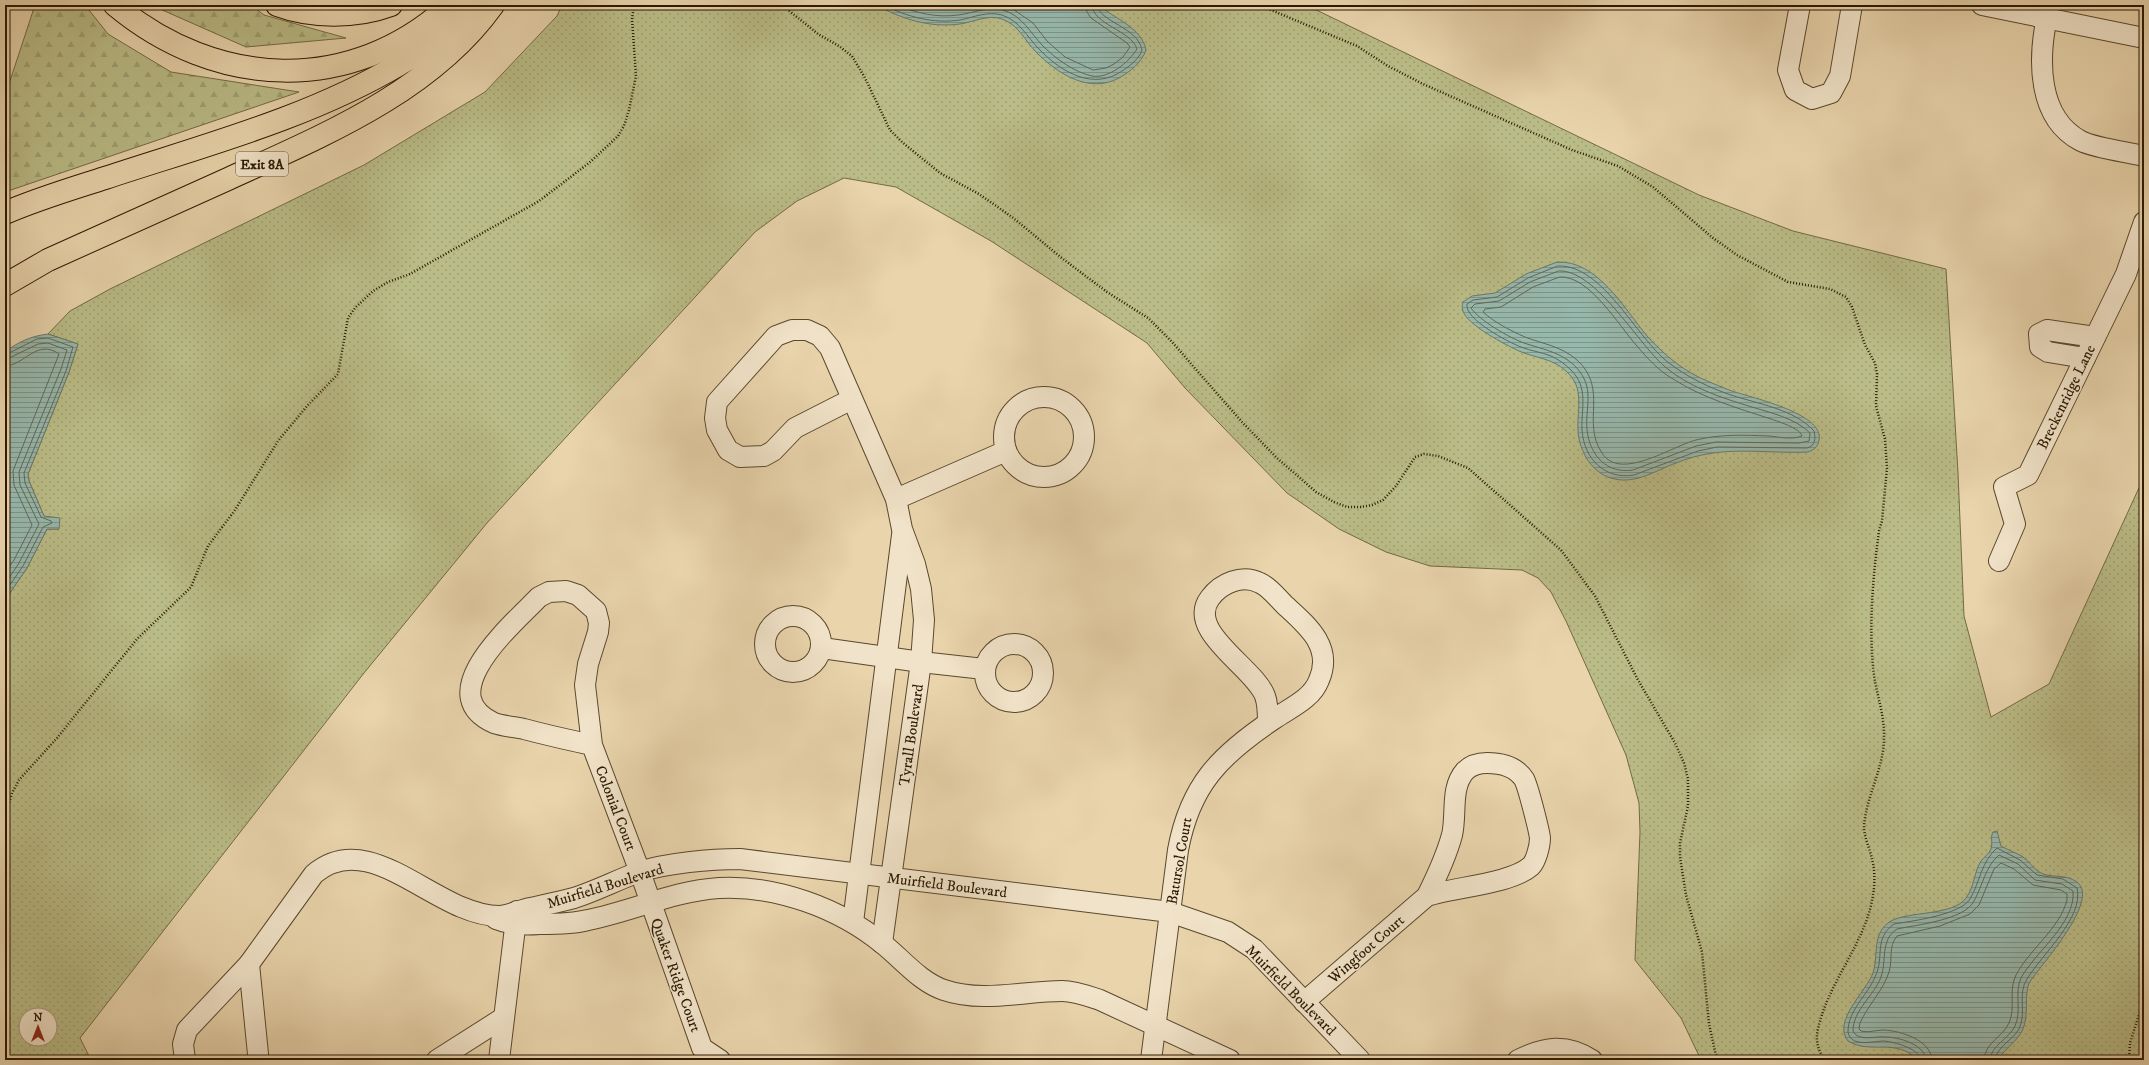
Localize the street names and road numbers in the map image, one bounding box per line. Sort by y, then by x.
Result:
road number: Exit 8A [236,152,288,176]
street label: Breckenridge Lane [2033,342,2100,453]
street label: Tyrall Boulevard [895,682,928,787]
street label: Colonial Court [591,763,641,854]
street label: Batursol Court [1162,816,1197,906]
street label: Muirfield Boulevard [545,860,666,913]
street label: Muirfield Boulevard [886,869,1009,902]
street label: Wingfoot Court [1324,911,1409,988]
street label: Quaker Ridge Court [646,916,705,1035]
street label: Muirfield Boulevard [1241,941,1340,1040]

